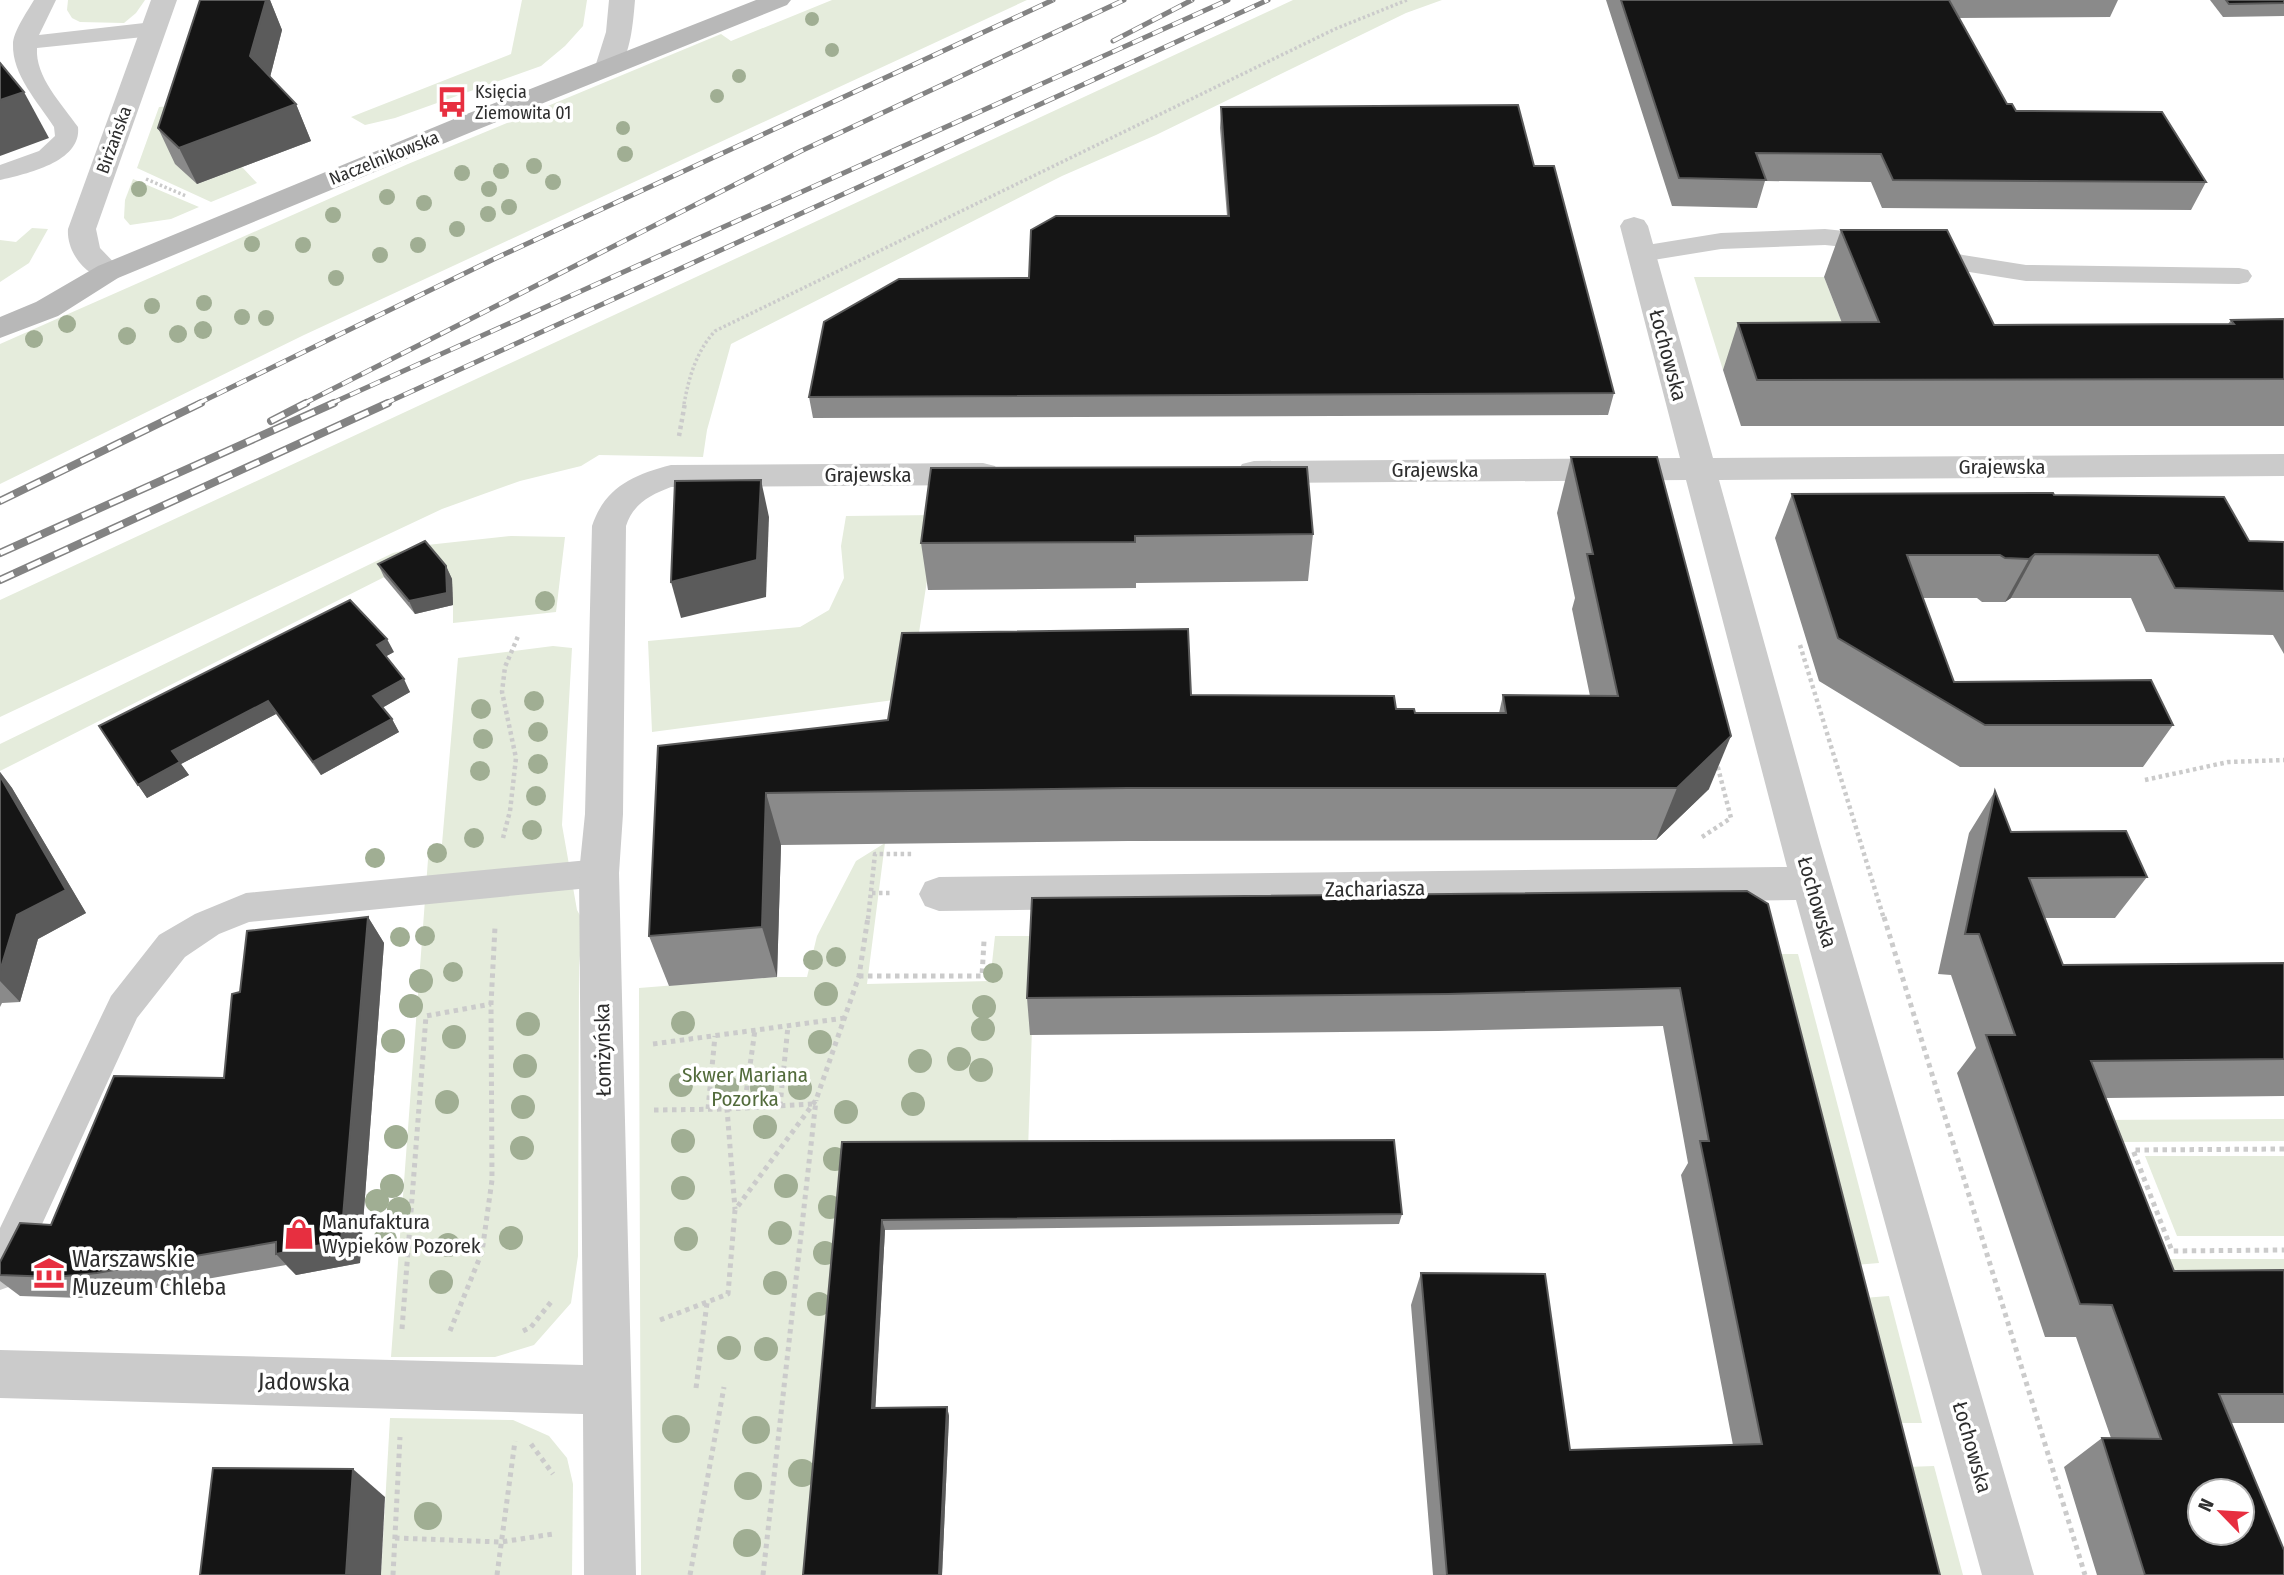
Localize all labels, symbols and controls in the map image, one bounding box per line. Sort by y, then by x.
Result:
place label: Księcia Ziemowita 01 [475,81,571,124]
bus stop icon: Księcia Ziemowita 01 [435,85,469,119]
street label: Birżańska [92,103,136,177]
street label: Naczelnikowska [326,126,442,190]
street label: Łochowska [1643,306,1693,404]
street label: Grajewska [1959,454,2045,480]
street label: Grajewska [1392,457,1478,483]
street label: Grajewska [825,462,911,488]
street label: Łochowska [1792,853,1842,951]
street label: Zachariasza [1325,875,1425,903]
street label: Łomżyńska [589,1003,617,1097]
park label: Skwer Mariana Pozorka [682,1062,808,1112]
place label: Manufaktura Wypieków Pozorek [322,1209,481,1259]
shop icon: Manufaktura Wypieków Pozorek [282,1217,316,1251]
place label: Warszawskie Muzeum Chleba [72,1245,226,1301]
museum icon: Warszawskie Muzeum Chleba [32,1256,66,1290]
street label: Jadowska [258,1367,350,1397]
street label: Łochowska [1947,1398,1997,1496]
north arrow [2186,1477,2256,1547]
text: N [2193,1495,2219,1515]

